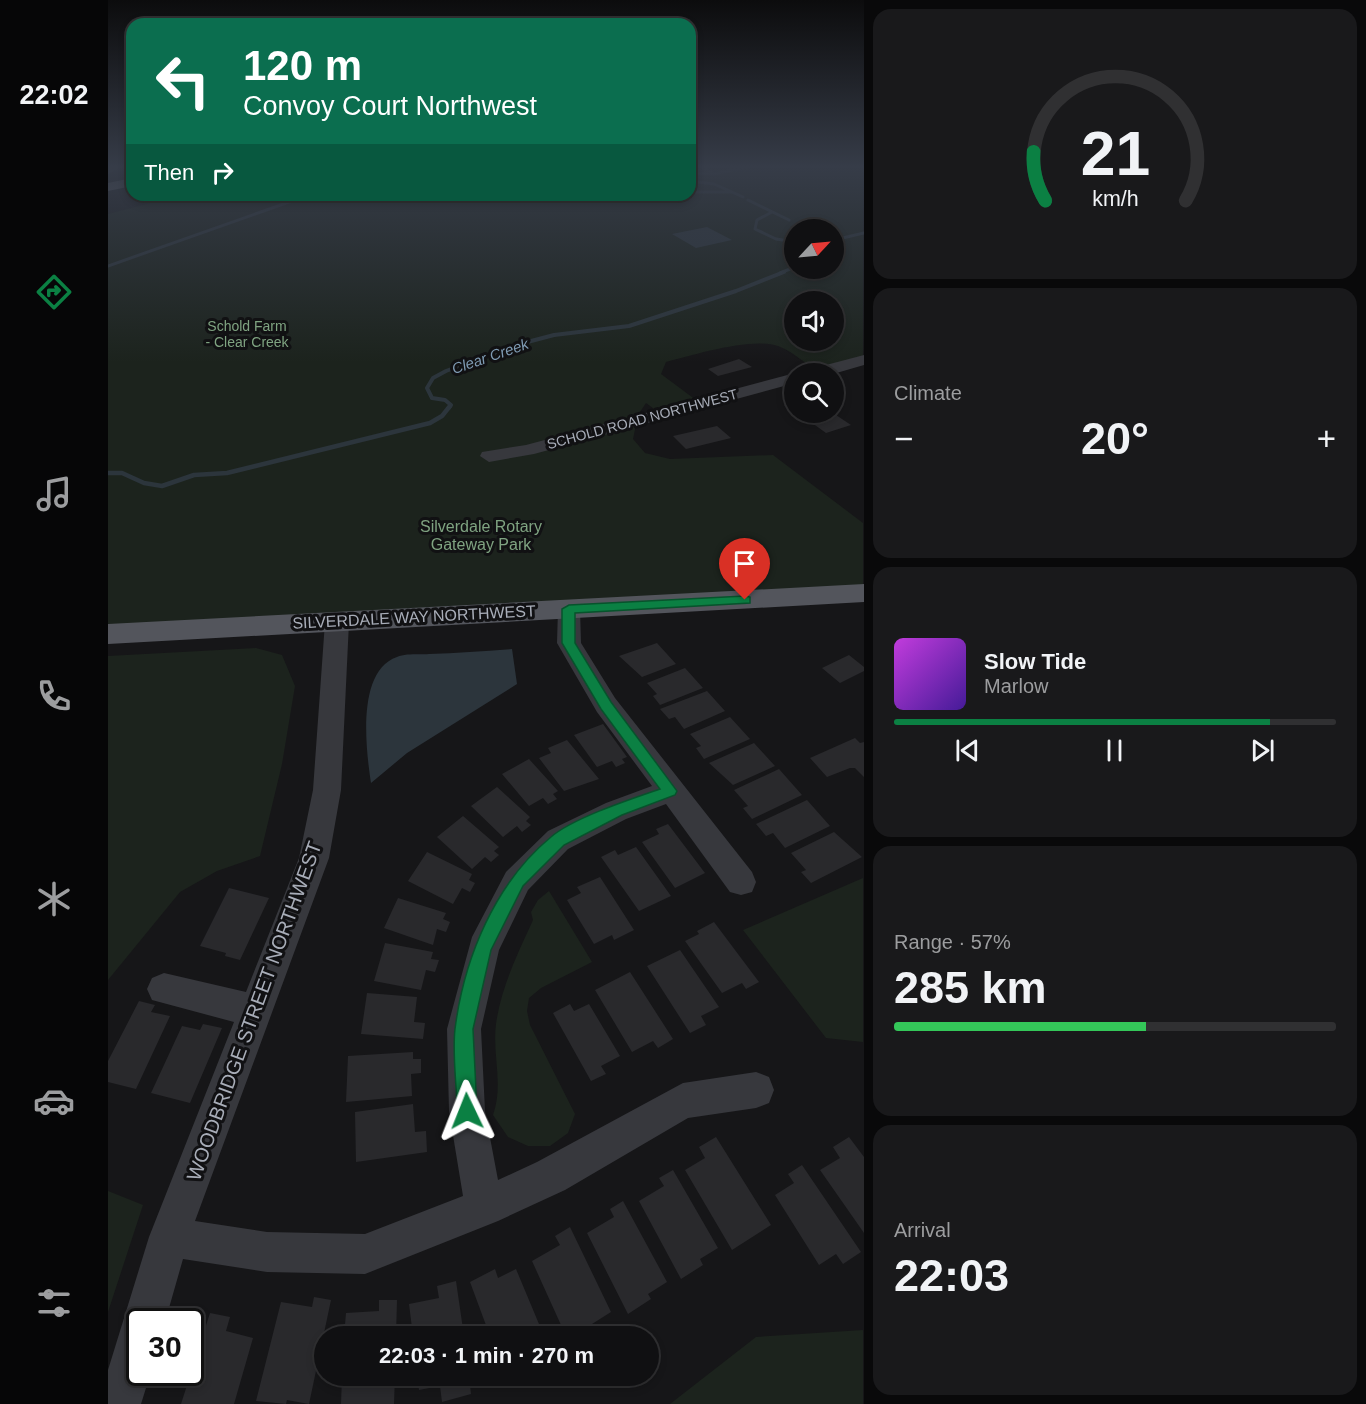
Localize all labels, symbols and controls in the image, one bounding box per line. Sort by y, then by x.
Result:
icon: left [144,42,222,120]
text: 120 m [243,42,362,89]
text: 22:02 [19,80,89,110]
text: Convoy Court Northwest [243,91,537,121]
text: 21 [1080,119,1150,188]
icon: right [206,156,239,189]
text: Then [144,160,194,185]
text: km/h [1092,187,1138,211]
north arrow [784,219,844,279]
map controls [784,219,844,423]
icon: directions [33,271,75,313]
button: sound [784,291,844,351]
park label: Schold Farm - Clear Creek [205,318,290,350]
water label: Clear Creek [449,334,532,377]
button: search [784,363,844,423]
text: Climate [894,382,962,404]
street label: SCHOLD ROAD NORTHWEST [545,386,739,452]
text: 20° [1081,413,1149,464]
text: − [894,420,913,457]
text: + [1317,420,1336,457]
icon: music [33,473,75,515]
park label: Silverdale Rotary Gateway Park [420,518,542,553]
pin [719,538,770,600]
icon: arrive [728,547,761,580]
street label: SILVERDALE WAY NORTHWEST [292,602,536,632]
text: Slow Tide [984,649,1086,674]
icon: phone [33,675,75,717]
text: Marlow [984,675,1048,697]
icon: previous [951,734,984,767]
icon: pause [1098,734,1131,767]
icon: next [1246,734,1279,767]
street label: WOODBRIDGE STREET NORTHWEST [182,838,326,1184]
icon: climate [33,878,75,920]
text: Range · 57% [894,931,1011,953]
text: 285 km [894,962,1047,1013]
position arrow [435,1079,499,1143]
icon: car [33,1080,75,1122]
text: Arrival [894,1219,951,1241]
text: 22:03 [894,1250,1009,1301]
icon: filters [33,1282,75,1324]
speed limit sign: 30 [126,1308,204,1386]
text: 22:03 · 1 min · 270 m [379,1343,594,1368]

